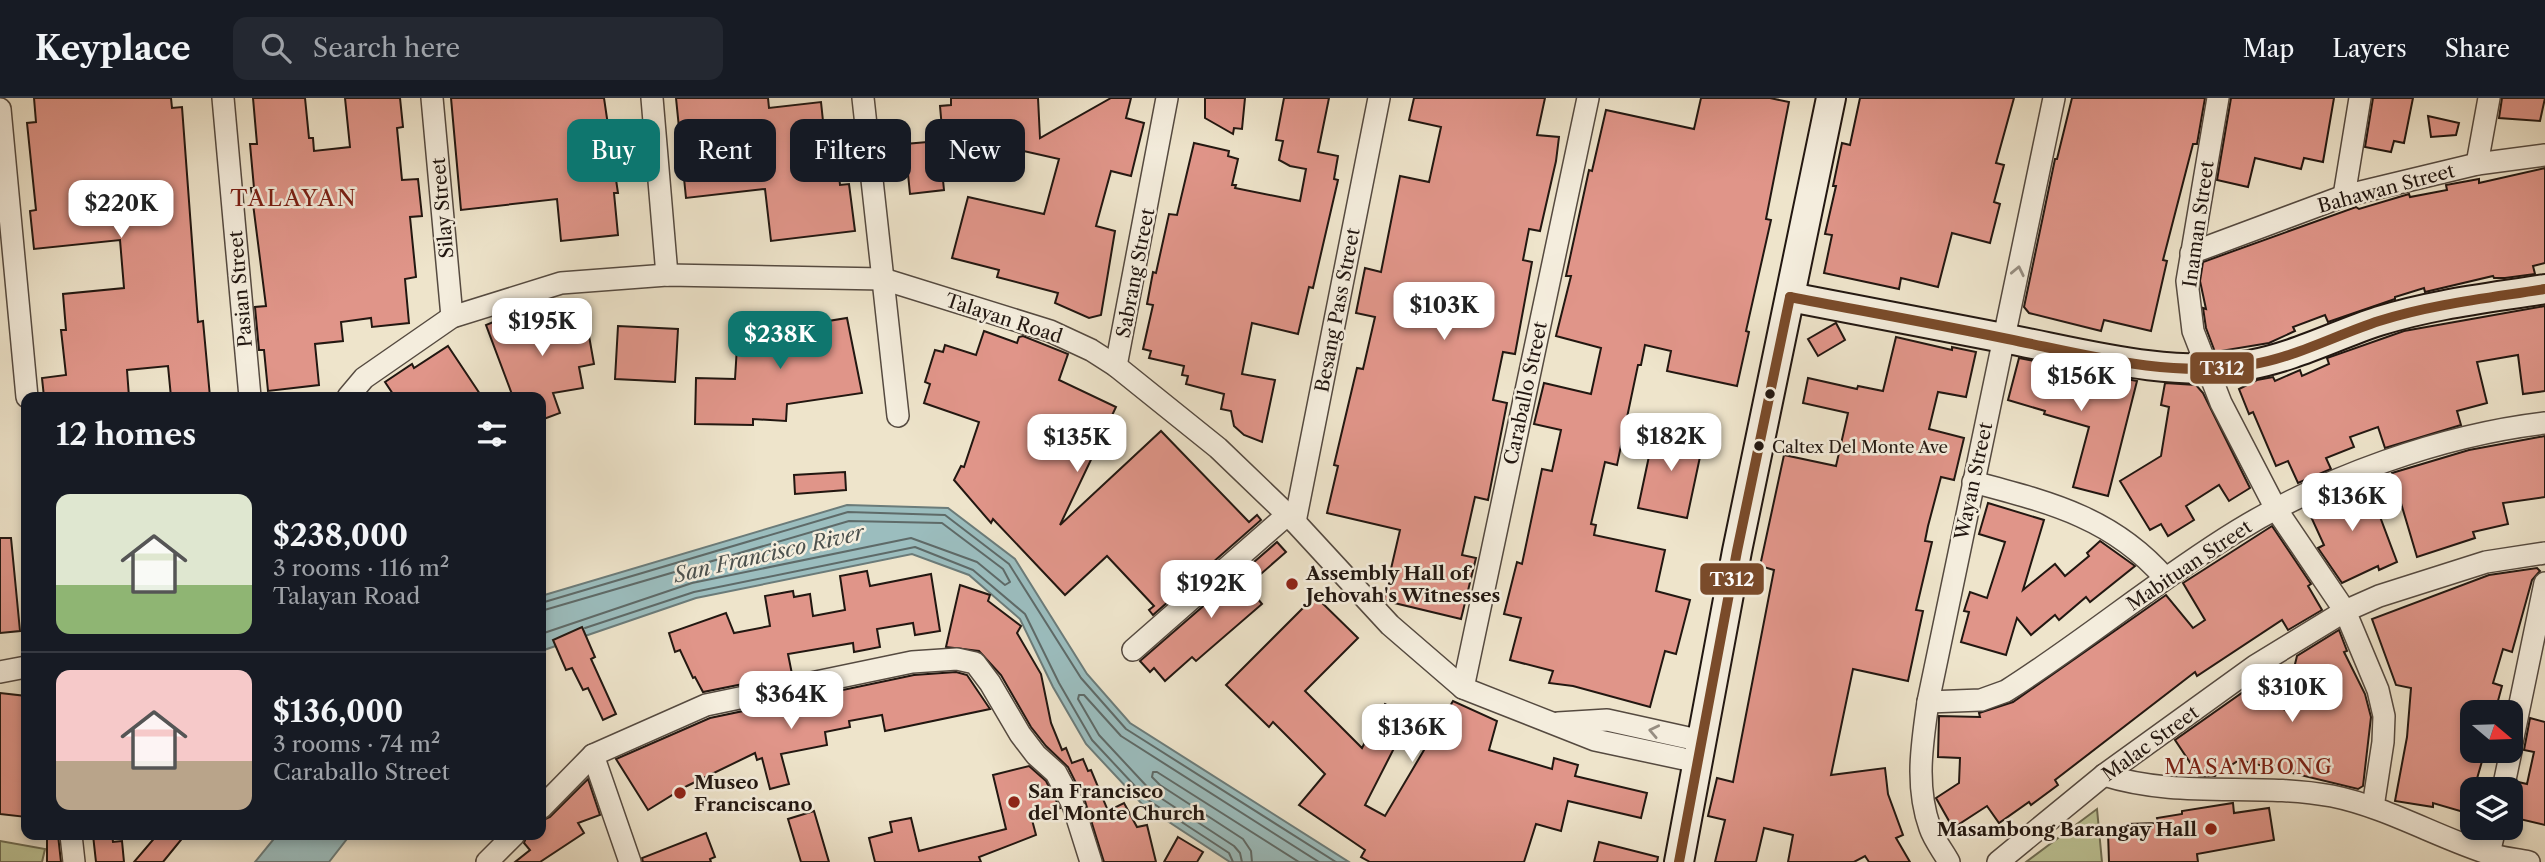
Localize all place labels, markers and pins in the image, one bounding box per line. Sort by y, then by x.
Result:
pin: $220K [72,180,170,240]
pin: $103K [1395,282,1493,342]
pin: $195K [493,299,591,358]
pin: $238K [731,312,829,371]
pin: $156K [2032,354,2130,413]
unlabelled marker [1763,387,1777,401]
pin: $135K [1028,414,1126,474]
pin: $182K [1622,414,1720,473]
place label: Caltex Del Monte Ave [1772,437,1948,457]
marker: Caltex Del Monte Ave [1752,439,1766,453]
pin: $136K [2303,474,2401,533]
pin: $192K [1162,560,1260,620]
place label: Assembly Hall of Jehovah's Witnesses [1303,562,1501,607]
marker: Assembly Hall of Jehovah's Witnesses [1284,576,1300,592]
pin: $310K [2243,664,2341,724]
pin: $364K [742,672,840,731]
pin: $136K [1363,704,1461,764]
place label: Museo Franciscano [694,771,812,816]
place label: San Francisco del Monte Church [1028,780,1205,825]
marker: Museo Franciscano [672,785,688,801]
marker: San Francisco del Monte Church [1006,794,1022,810]
place label: Masambong Barangay Hall [1937,818,2197,841]
marker: Masambong Barangay Hall [2203,821,2219,837]

